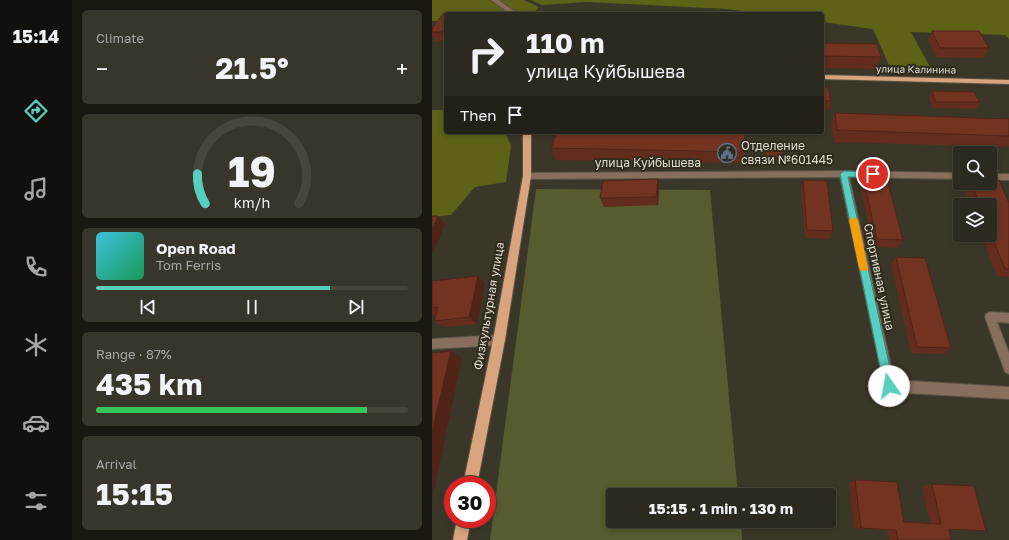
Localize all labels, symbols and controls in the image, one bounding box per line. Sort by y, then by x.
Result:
text: 15:14 [13,25,59,47]
text: 110 m [526,26,605,59]
icon: right [460,28,512,80]
text: Climate [96,30,144,46]
text: 21.5° [215,50,289,86]
text: − [96,55,108,82]
text: + [396,55,408,82]
text: улица Куйбышева [526,60,685,82]
street label: улица Калинина [876,62,956,76]
icon: directions [22,97,50,125]
icon: arrive [504,104,526,126]
text: Then [460,106,496,124]
place label: Отделение связи №601445 [741,138,833,167]
public building icon: Отделение связи №601445 [716,142,738,164]
text: 19 [228,146,276,196]
map controls [953,146,997,242]
button: search [953,146,997,190]
street label: улица Куйбышева [595,155,701,170]
pin [856,157,890,191]
icon: arrive [862,163,884,185]
icon: music [22,175,50,203]
text: km/h [234,194,270,211]
button: layers [953,198,997,242]
street label: Спортивная улица [861,222,898,332]
text: Open Road [156,239,236,257]
street label: Физкультурная улица [470,241,507,371]
icon: phone [22,253,50,281]
text: Tom Ferris [156,257,221,273]
icon: previous [137,296,159,318]
icon: pause [241,296,263,318]
icon: next [345,296,367,318]
icon: climate [22,331,50,359]
text: Range · 87% [96,346,172,362]
position arrow [868,365,910,407]
text: 435 km [96,366,203,402]
icon: car [22,409,50,437]
text: Arrival [96,456,137,472]
text: 15:15 [96,476,173,512]
speed limit sign: 30 [444,476,496,528]
icon: filters [22,487,50,515]
text: 15:15 · 1 min · 130 m [649,499,793,517]

